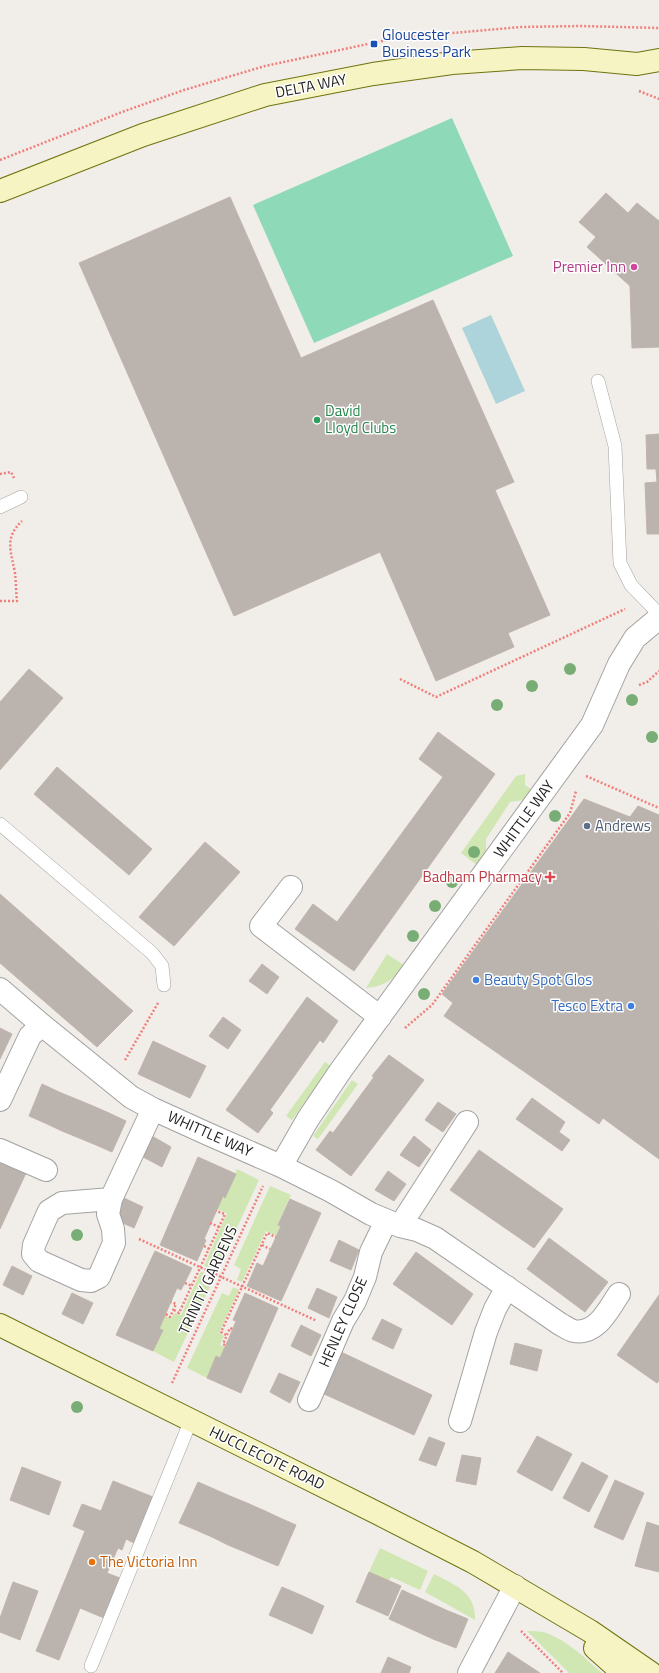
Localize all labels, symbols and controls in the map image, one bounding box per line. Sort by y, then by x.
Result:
place label: Gloucester Business Park [382,23,471,63]
marker: Gloucester Business Park [369,39,379,49]
street label: DELTA WAY [273,67,349,104]
place label: Premier Inn [553,255,626,278]
marker: Premier Inn [629,262,639,272]
place label: David Lloyd Clubs [325,399,396,439]
marker: David Lloyd Clubs [312,415,322,425]
street label: WHITTLE WAY [488,775,560,862]
place label: Andrews [595,814,651,837]
marker: Andrews [582,821,592,831]
place label: Badham Pharmacy [422,865,542,888]
marker: Badham Pharmacy [545,872,555,882]
place label: Beauty Spot Glos [484,968,592,991]
marker: Beauty Spot Glos [471,975,481,985]
place label: Tesco Extra [551,994,623,1017]
marker: Tesco Extra [626,1001,636,1011]
street label: WHITTLE WAY [164,1105,256,1163]
street label: TRINITY GARDENS [172,1222,243,1338]
street label: HENLEY CLOSE [312,1273,373,1371]
street label: HUCCLECOTE ROAD [206,1420,329,1496]
place label: The Victoria Inn [100,1550,198,1573]
marker: The Victoria Inn [87,1557,97,1567]

